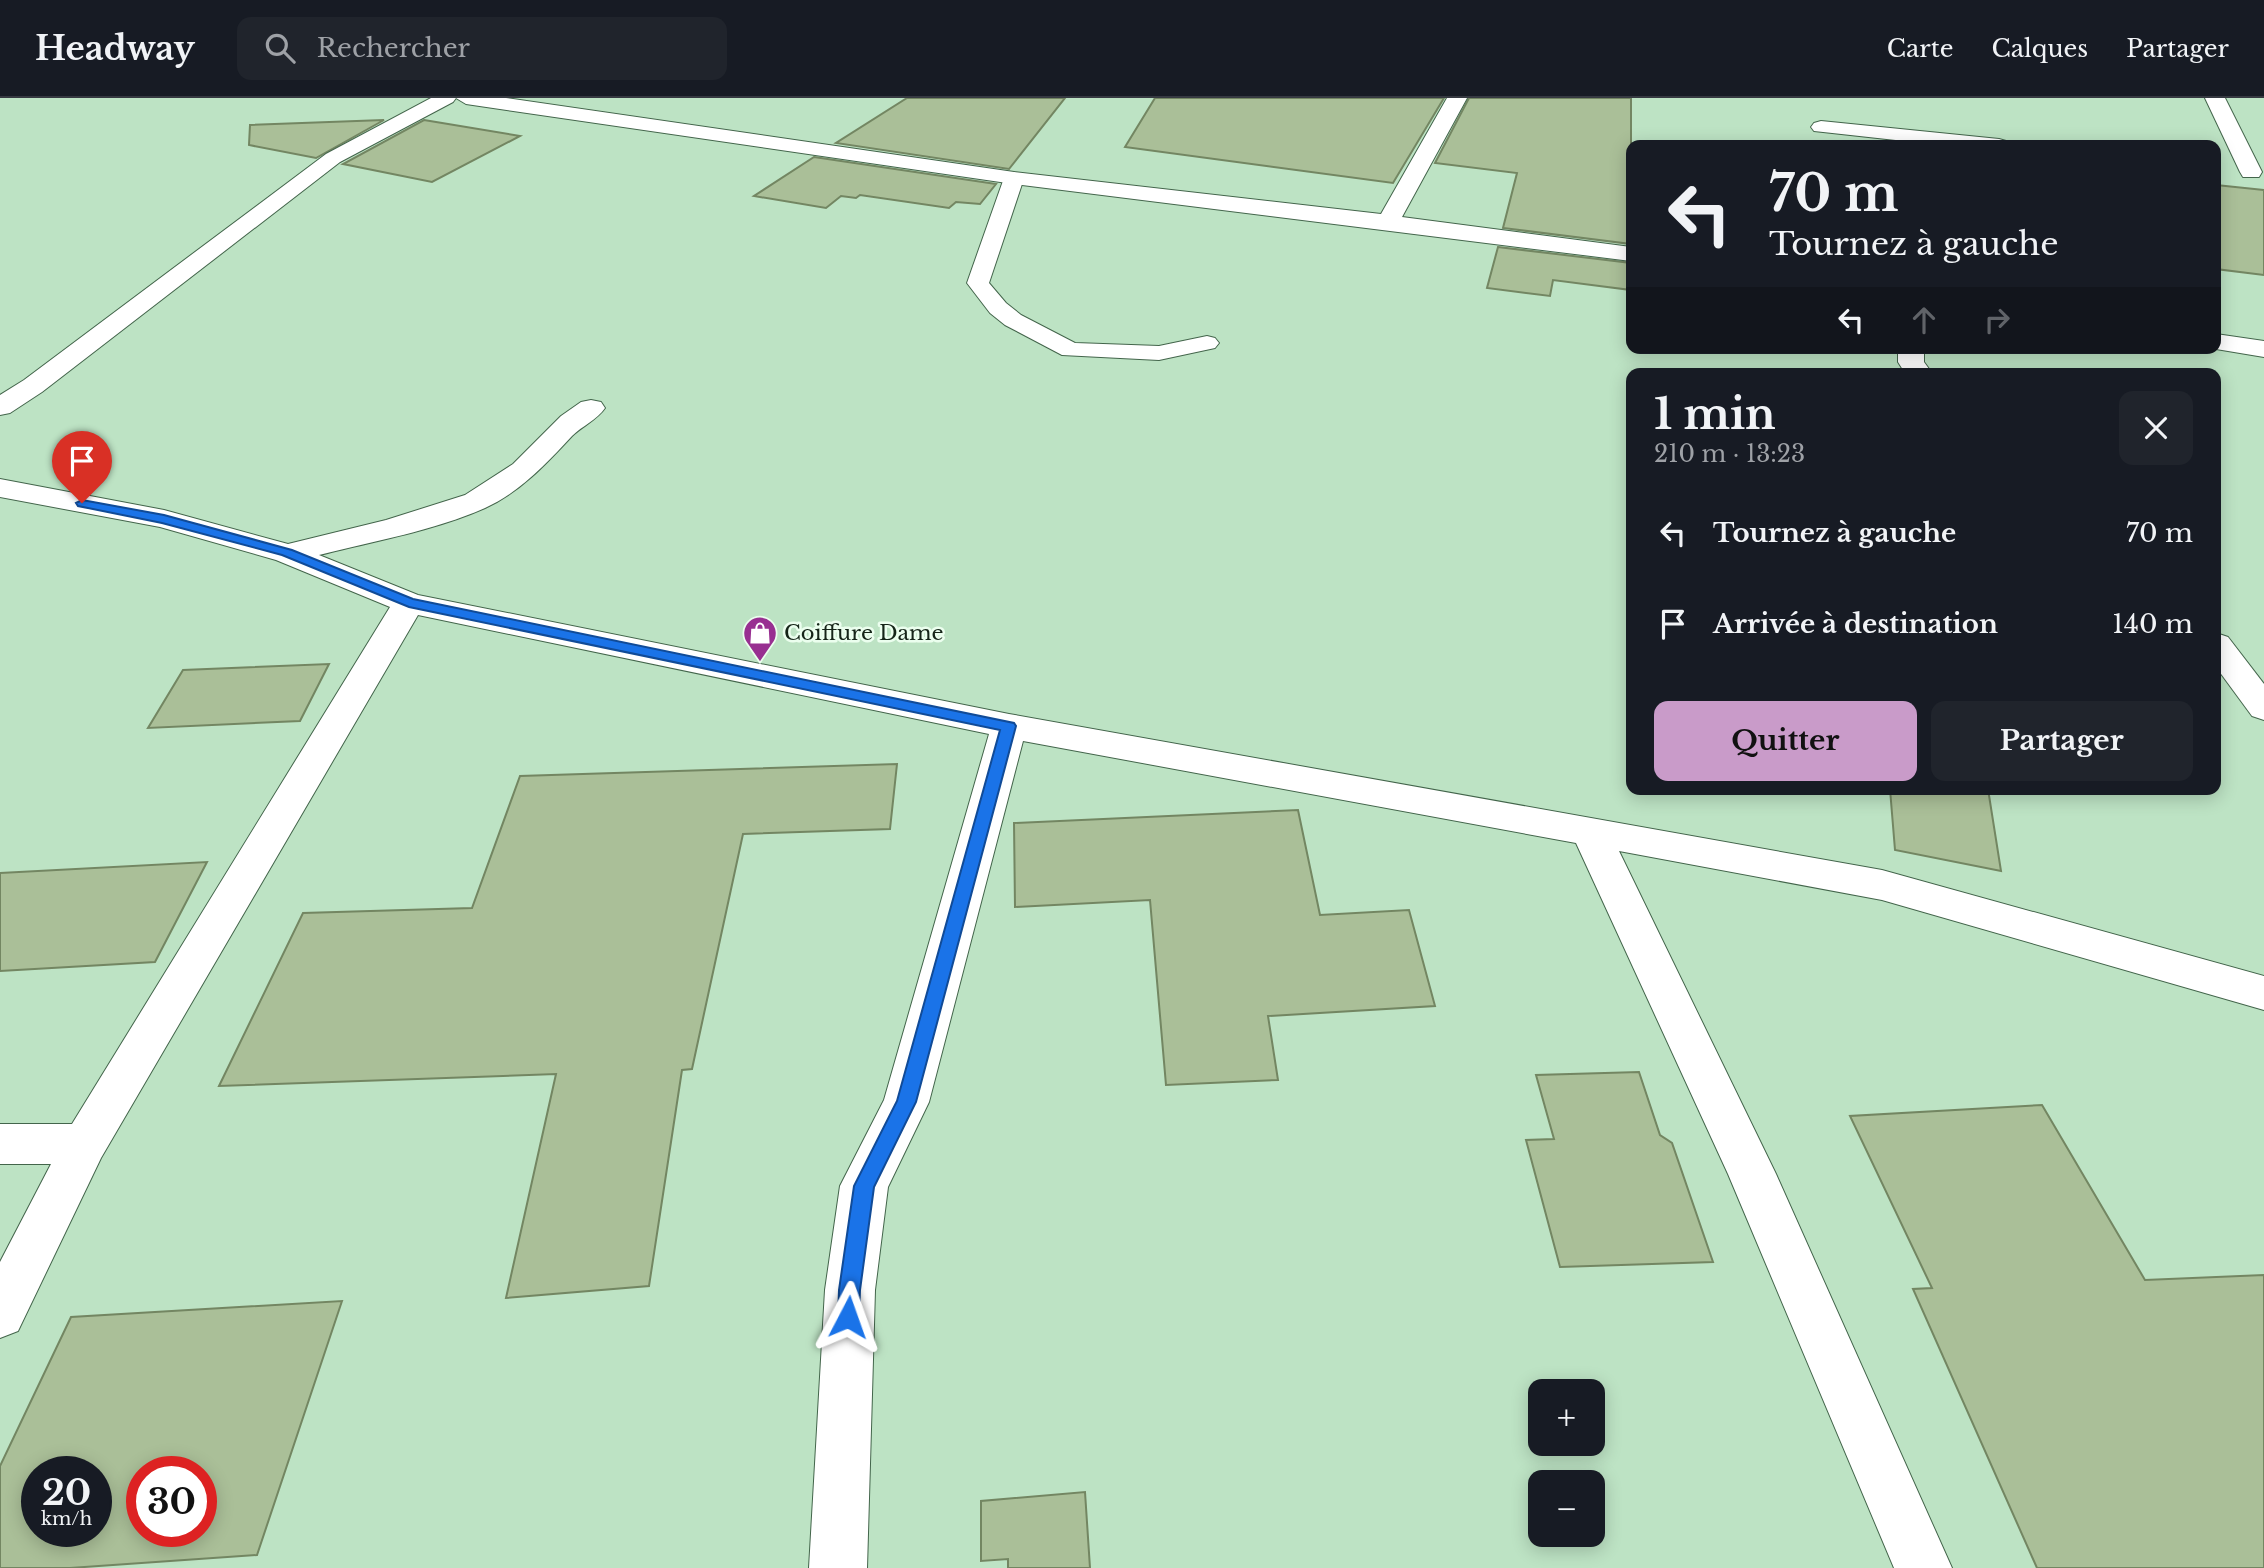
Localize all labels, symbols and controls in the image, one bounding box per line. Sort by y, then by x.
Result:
search box [237,17,727,80]
text: Headway [35,28,195,69]
icon: search [261,29,299,67]
text: Rechercher [317,32,470,64]
text: Carte [1887,34,1953,63]
text: Calques [1991,34,2088,63]
text: Partager [2126,34,2229,63]
text: 70 m [1769,163,1899,224]
icon: left [1654,168,1745,259]
text: Tournez à gauche [1769,224,2059,264]
icon: left [1832,301,1870,339]
icon: ahead [1905,301,1943,339]
icon: right [1978,301,2016,339]
text: 1 min [1654,388,1776,440]
button: close [2119,391,2193,465]
pin [52,431,112,503]
text: 210 m · 13:23 [1654,440,1805,468]
icon: arrive [63,442,101,480]
icon: left [1654,514,1692,552]
text: Tournez à gauche [1713,517,1956,549]
text: 70 m [2126,517,2193,549]
icon: arrive [1654,605,1692,643]
text: Arrivée à destination [1713,608,1998,640]
text: 140 m [2112,608,2193,640]
shop icon: Coiffure Dame [741,614,779,663]
place label: Coiffure Dame [784,620,944,646]
button: Quitter [1654,701,1917,781]
button: Partager [1931,701,2193,781]
position arrow [811,1280,885,1354]
map controls [1528,1379,1605,1547]
button: + [1528,1379,1605,1456]
speed limit sign: 30 [126,1456,217,1547]
button: − [1528,1470,1605,1547]
text: 20 [42,1471,91,1514]
text: km/h [41,1508,92,1530]

